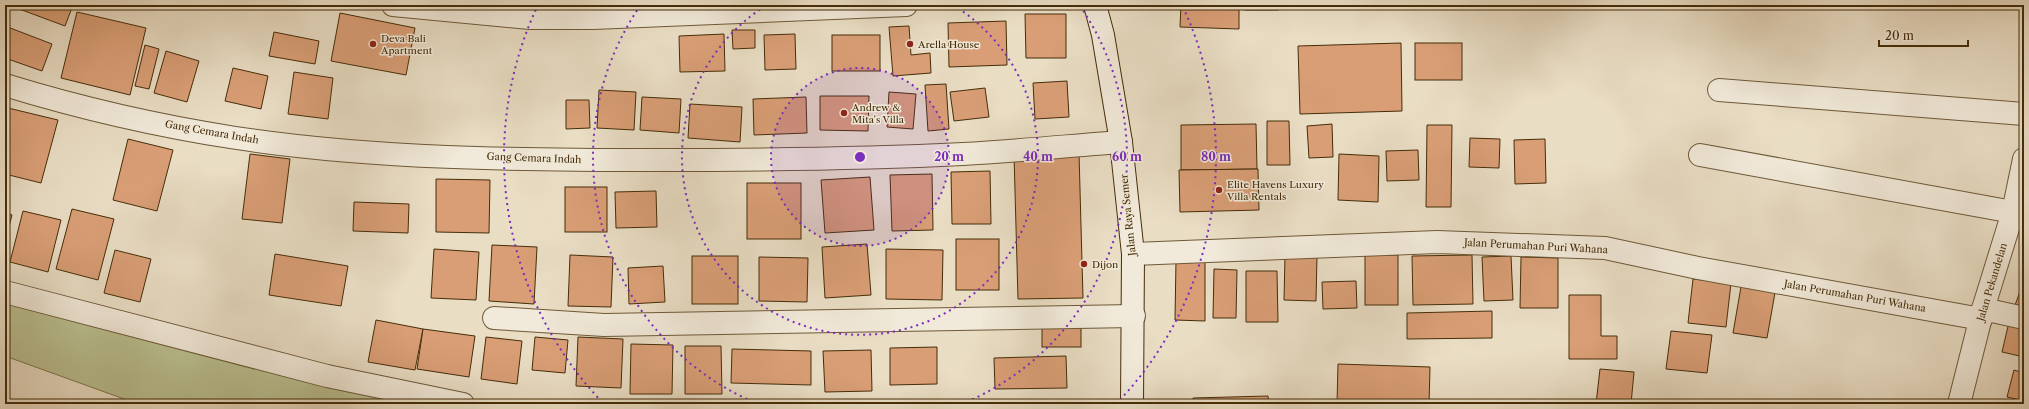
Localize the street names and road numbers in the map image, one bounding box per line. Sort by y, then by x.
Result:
street label: Gang Cemara Indah [164,117,261,147]
street label: Gang Cemara Indah [486,150,582,166]
street label: Jalan Raya Semer [1117,173,1139,258]
street label: Jalan Perumahan Puri Wahana [1462,236,1609,256]
street label: Jalan Pekandelan [1973,241,2010,325]
street label: Jalan Perumahan Puri Wahana [1781,277,1928,315]

